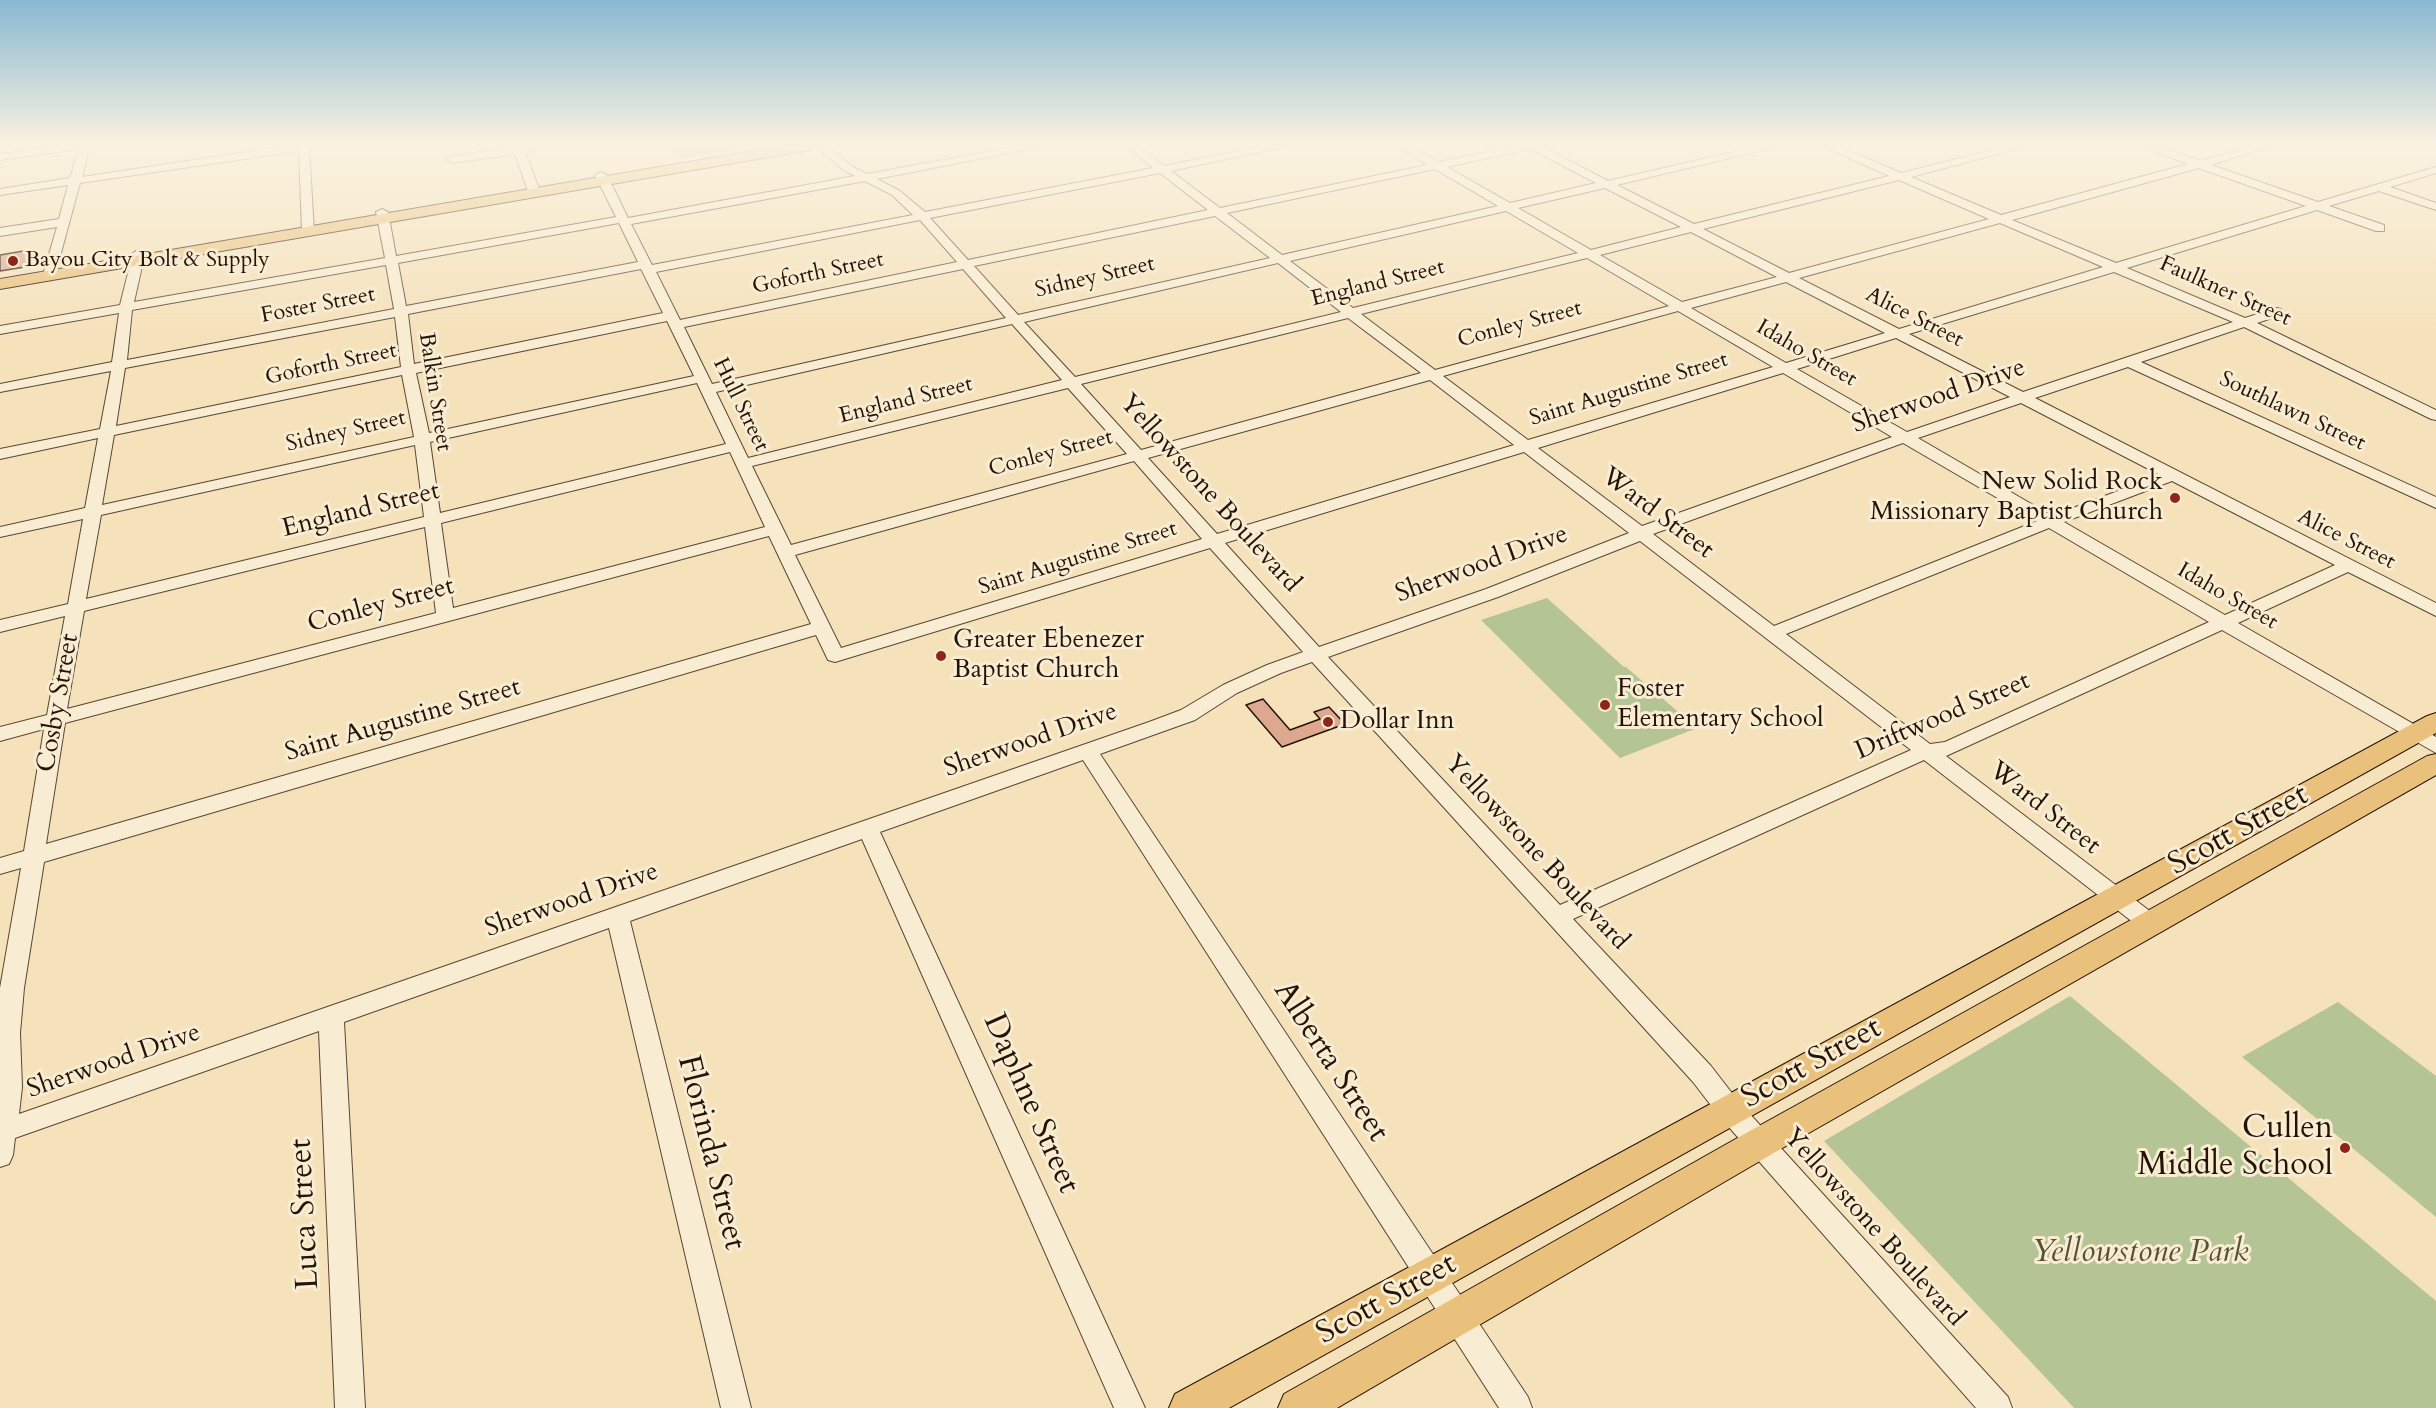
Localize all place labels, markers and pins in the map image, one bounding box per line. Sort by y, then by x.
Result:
place label: Bayou City Bolt & Supply [25,248,270,274]
marker: Bayou City Bolt & Supply [6,254,20,268]
place label: New Solid Rock Missionary Baptist Church [1870,467,2163,528]
marker: New Solid Rock Missionary Baptist Church [2168,491,2182,505]
place label: Greater Ebenezer Baptist Church [953,625,1144,686]
marker: Greater Ebenezer Baptist Church [934,649,948,663]
place label: Foster Elementary School [1617,674,1824,736]
marker: Foster Elementary School [1598,698,1612,712]
place label: Dollar Inn [1340,706,1455,738]
marker: Dollar Inn [1321,715,1335,729]
place label: Cullen Middle School [2138,1111,2333,1186]
marker: Cullen Middle School [2338,1141,2352,1155]

